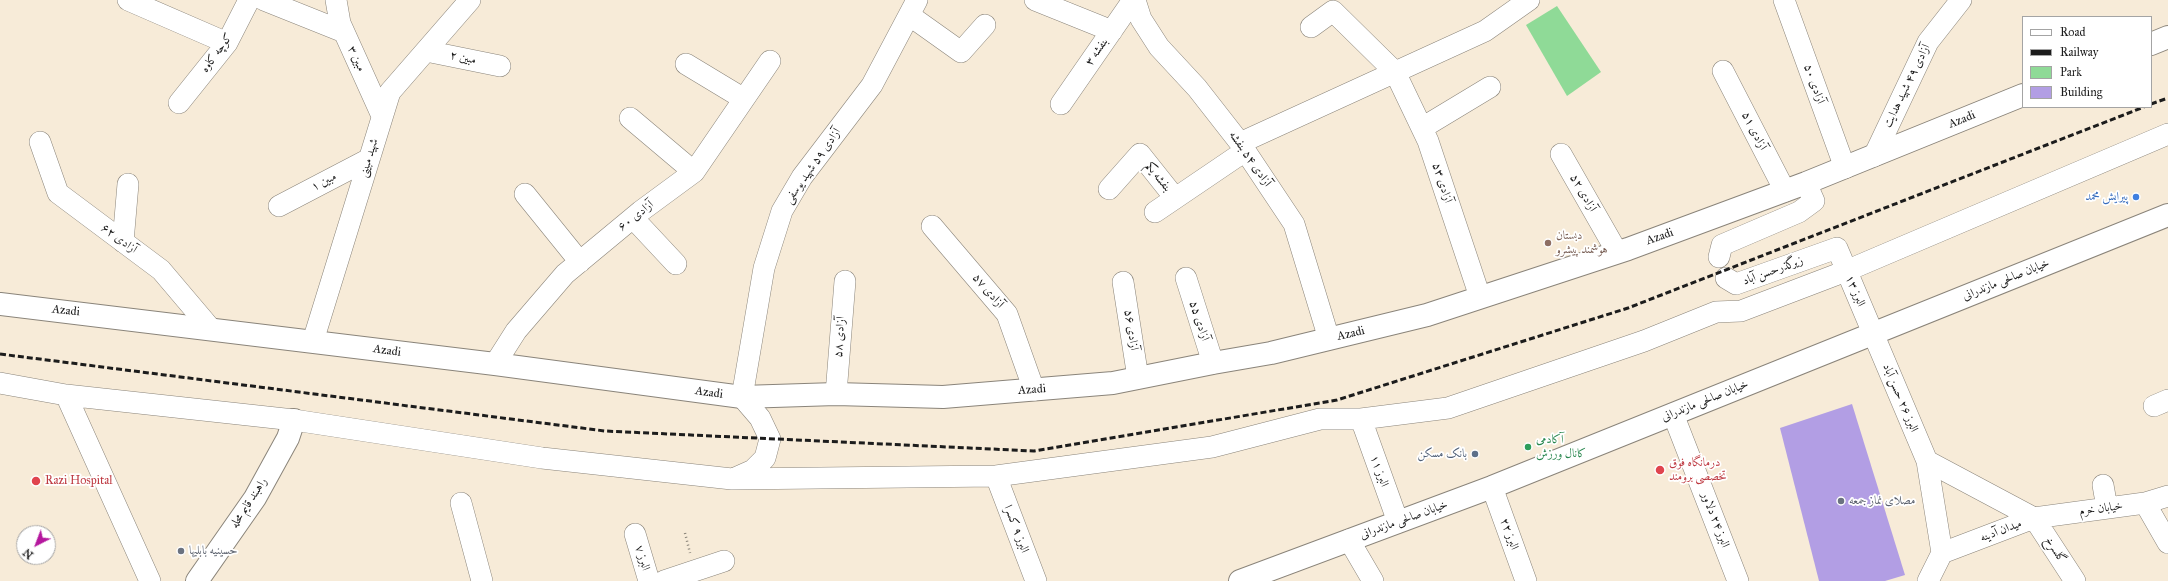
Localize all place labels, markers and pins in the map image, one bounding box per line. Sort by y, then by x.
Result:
place label: پیرایش محمد [2085,190,2128,204]
marker: پیرایش محمد [2131,192,2141,202]
place label: دبستان هوشمند پیشرو [1556,229,1608,257]
marker: دبستان هوشمند پیشرو [1543,238,1553,248]
place label: آکادمی کانال ورزش [1536,433,1586,461]
marker: آکادمی کانال ورزش [1523,442,1533,452]
place label: بانک مسکن [1418,447,1467,461]
marker: بانک مسکن [1470,449,1480,459]
place label: درمانگاه فوق تخصصی برومند [1669,456,1727,484]
marker: درمانگاه فوق تخصصی برومند [1654,464,1666,476]
place label: Razi Hospital [45,474,112,488]
marker: Razi Hospital [30,475,42,487]
place label: مصلای نماز جمعه [1849,494,1915,508]
marker: مصلای نماز جمعه [1836,496,1846,506]
place label: حسینیه بابلیها [189,544,238,558]
marker: حسینیه بابلیها [176,546,186,556]

